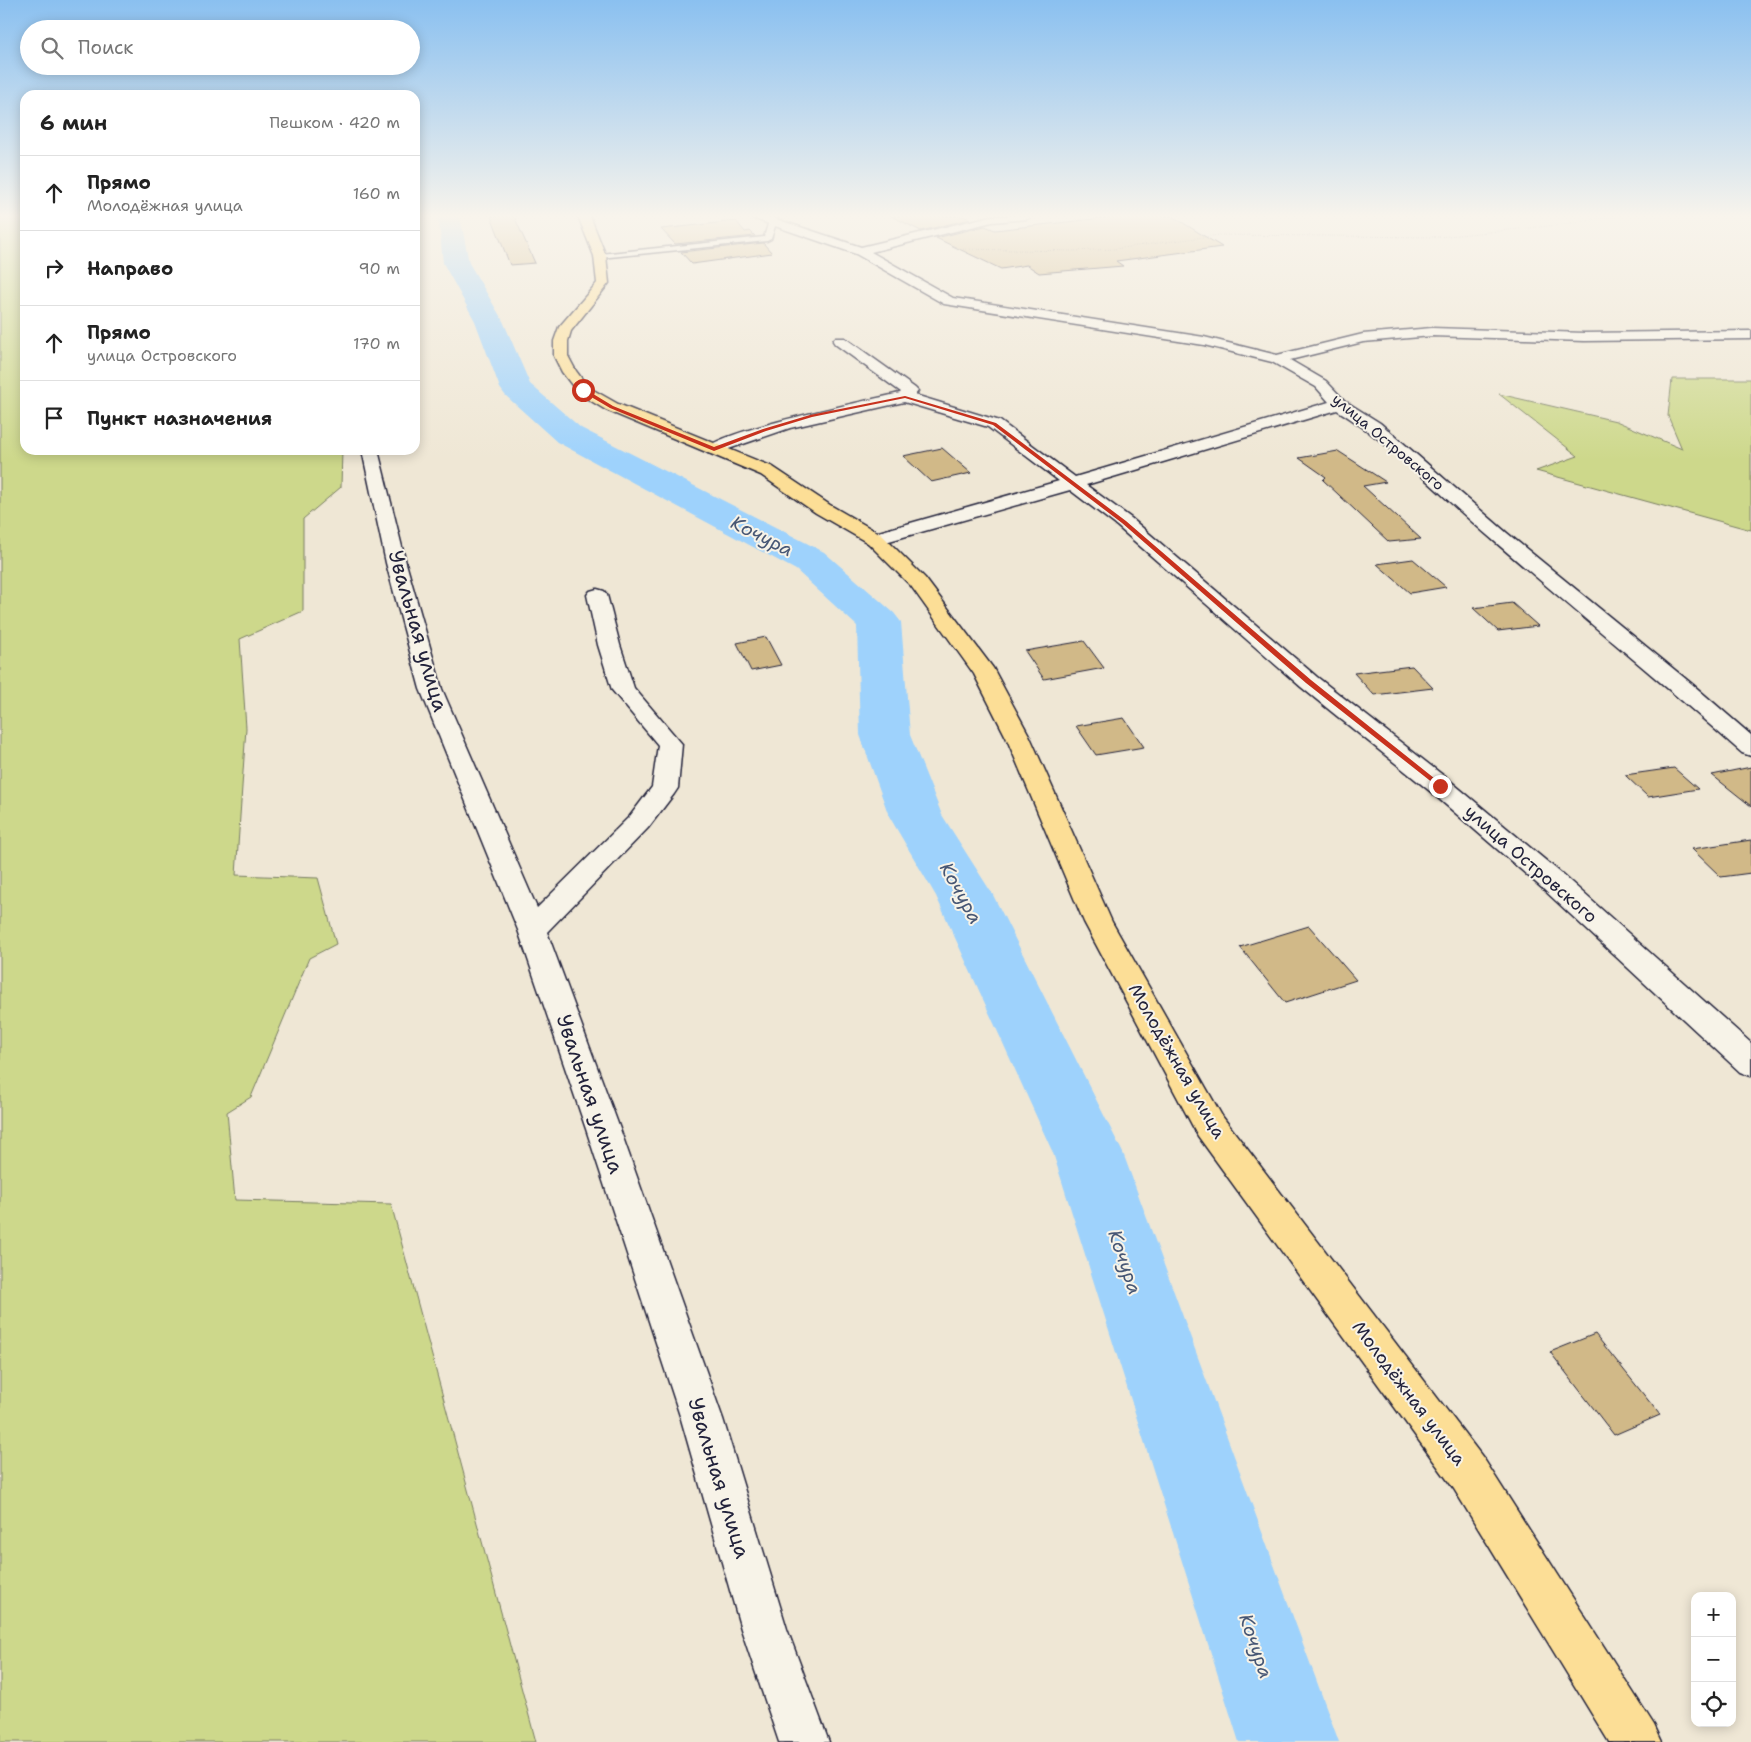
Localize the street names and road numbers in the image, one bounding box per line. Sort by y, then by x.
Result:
street label: улица Островского [1328,389,1448,495]
street label: Увальная улица [382,547,454,715]
street label: улица Островского [1460,800,1602,928]
street label: Молодёжная улица [1123,979,1231,1143]
street label: Увальная улица [550,1011,630,1177]
street label: Молодёжная улица [1347,1316,1471,1470]
street label: Увальная улица [681,1394,757,1562]

